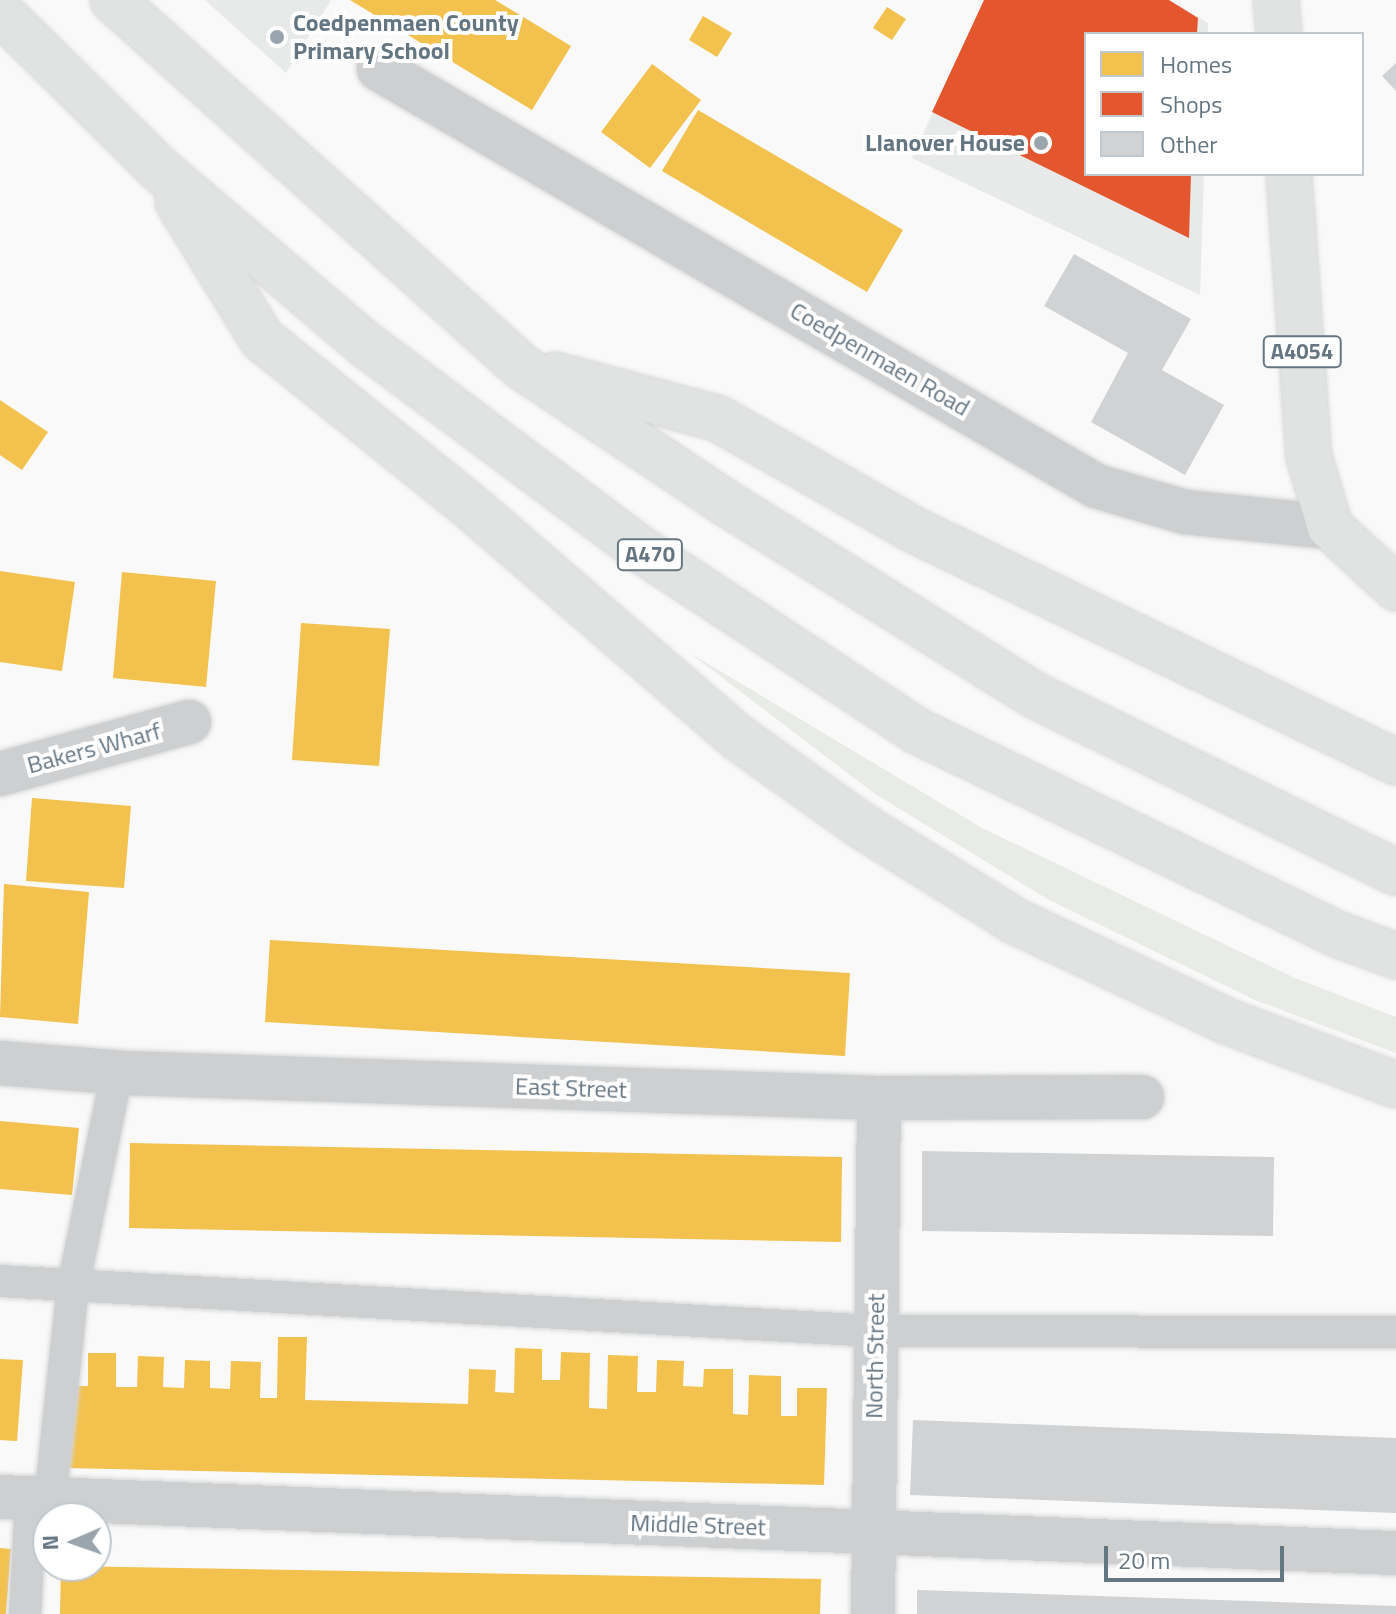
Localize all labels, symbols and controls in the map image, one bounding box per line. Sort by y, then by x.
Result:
place label: Coedpenmaen County Primary School [293,9,519,65]
marker: Coedpenmaen County Primary School [268,28,286,46]
legend [1084,32,1364,176]
text: Homes [1160,46,1232,82]
text: Shops [1160,86,1222,122]
text: Other [1160,126,1218,162]
place label: Llanover House [865,129,1025,157]
marker: Llanover House [1032,134,1050,152]
street label: Coedpenmaen Road [785,296,975,422]
road number: A4054 [1262,334,1342,370]
road number: A470 [616,537,684,573]
street label: Bakers Wharf [24,716,164,780]
street label: East Street [515,1072,627,1104]
street label: North Street [860,1293,890,1419]
north arrow [32,1502,112,1582]
street label: Middle Street [630,1508,766,1542]
scale bar [1108,1530,1288,1580]
text: N [33,1535,67,1551]
text: 20 m [1118,1542,1170,1578]

